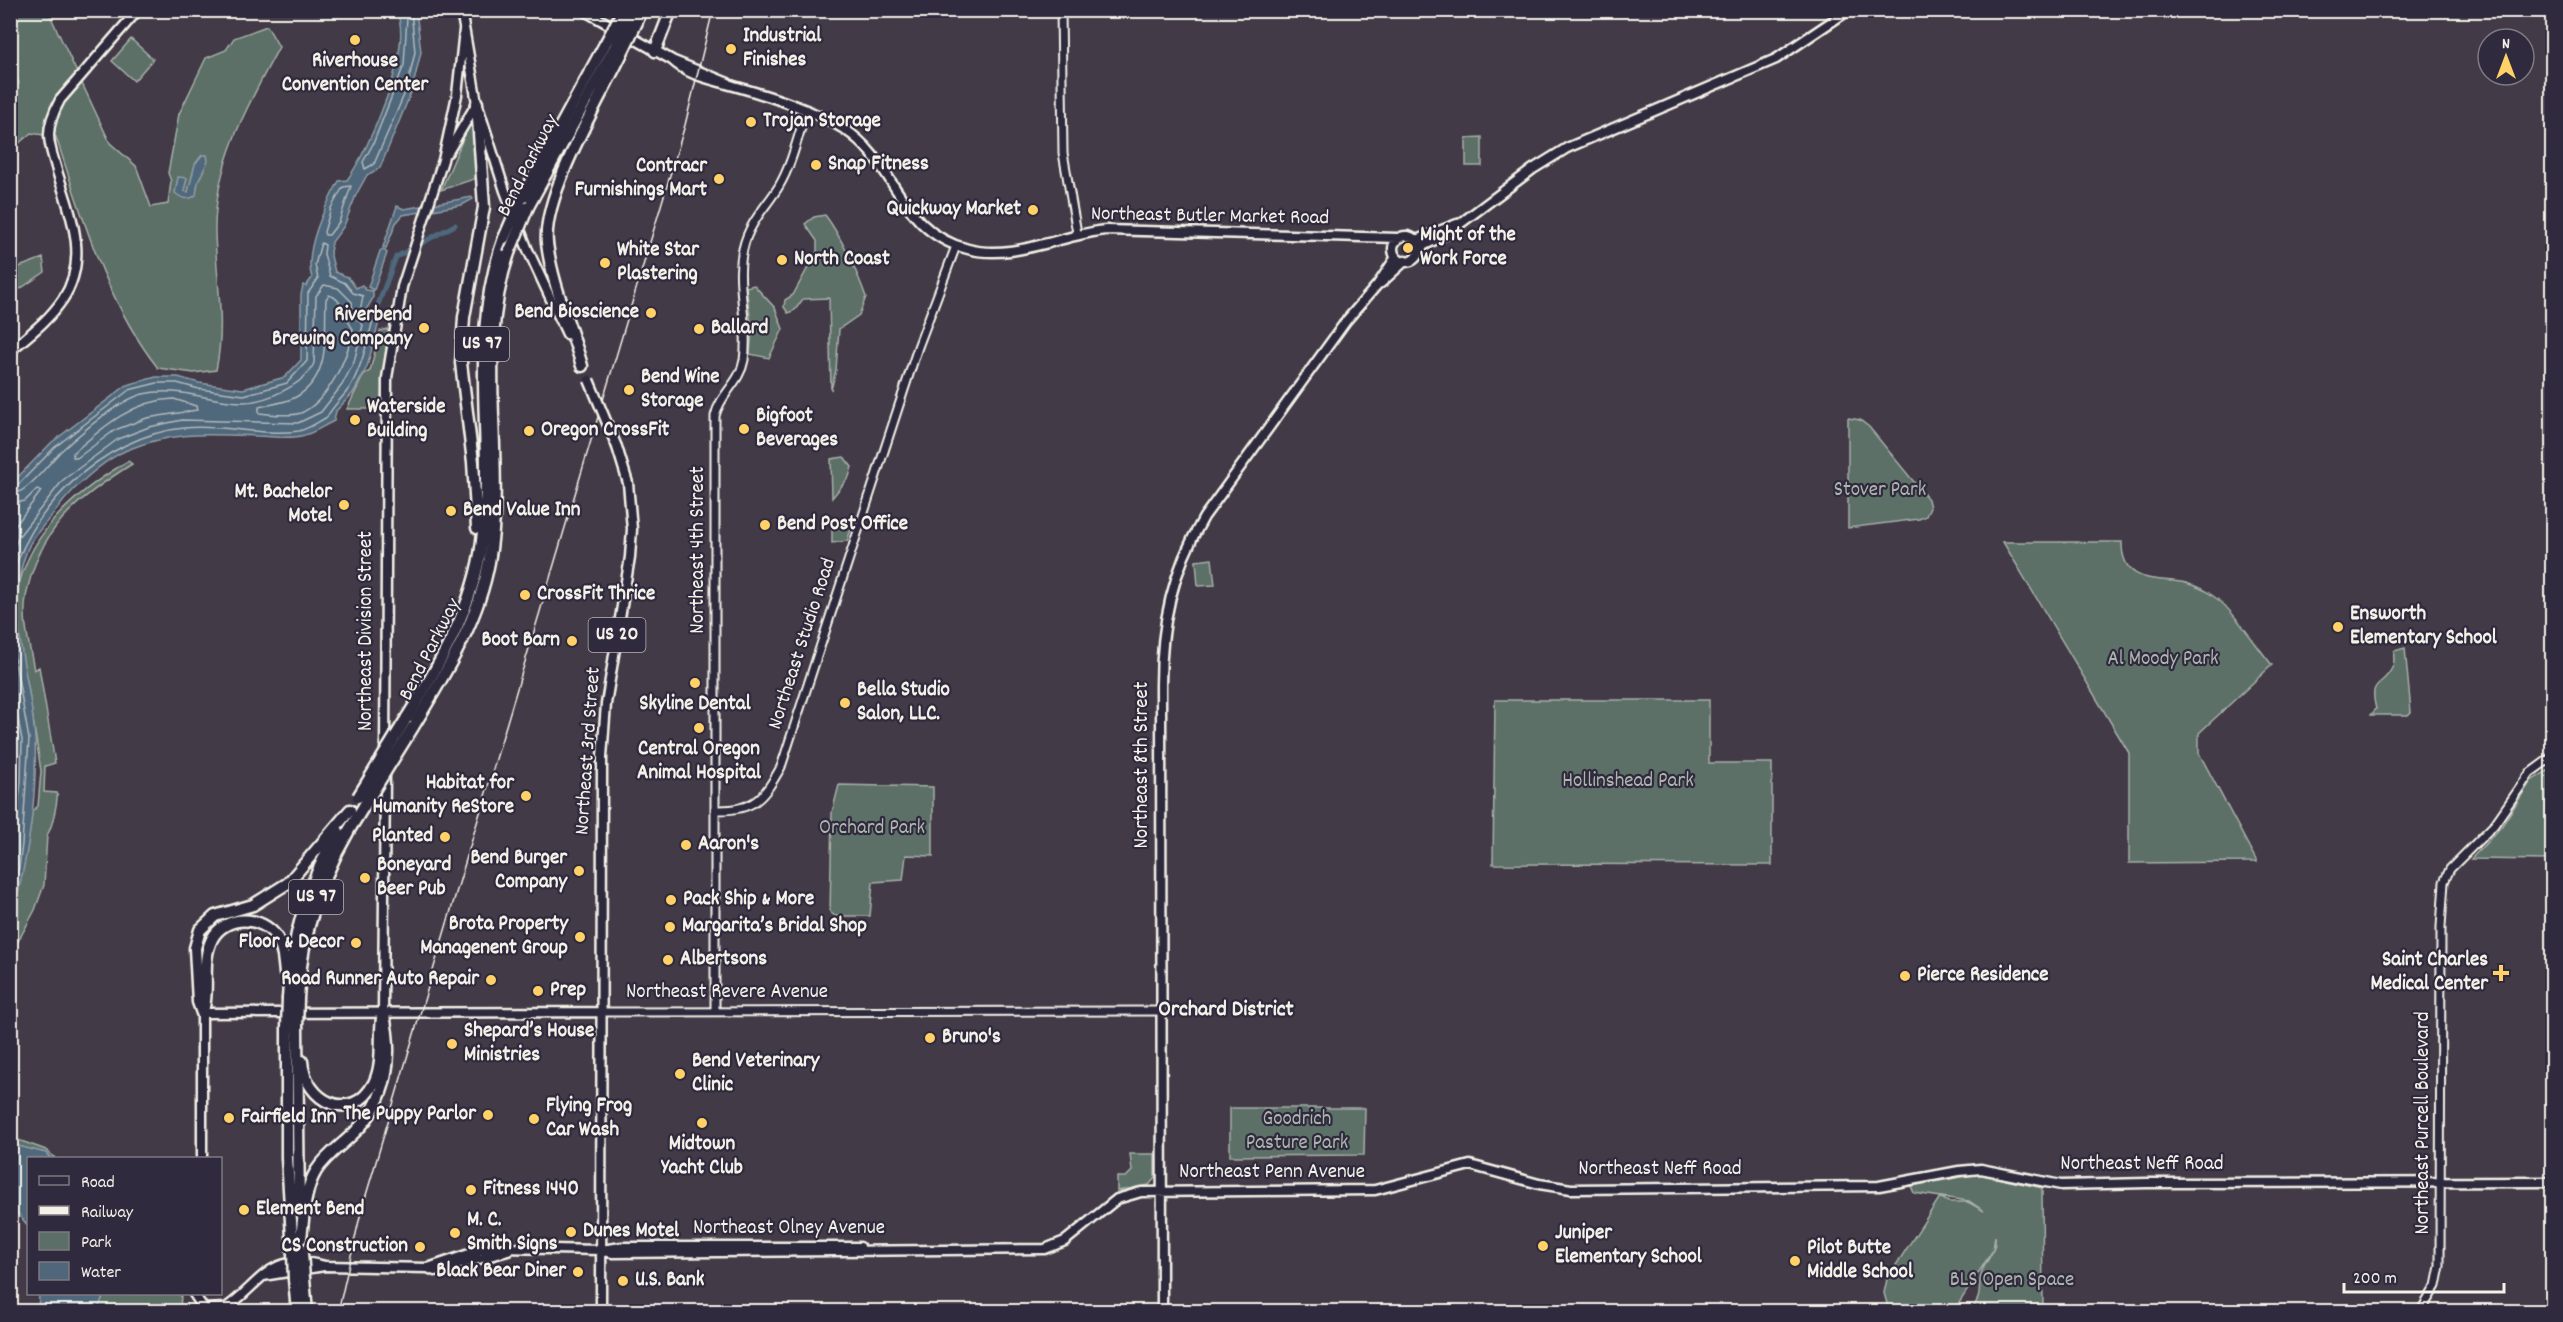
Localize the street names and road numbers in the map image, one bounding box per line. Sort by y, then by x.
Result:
street label: Bend Parkway [490,109,568,222]
street label: Northeast Butler Market Road [1090,200,1330,234]
road number: US 97 [455,327,509,361]
street label: Northeast 4th Street [684,466,714,634]
street label: Northeast Division Street [352,531,382,731]
street label: Northeast Studio Road [761,554,845,734]
street label: Bend Parkway [392,593,470,706]
road number: US 20 [588,618,646,652]
street label: Northeast 3rd Street [568,666,610,836]
street label: Northeast 8th Street [1128,681,1158,849]
road number: US 97 [289,880,343,914]
street label: Northeast Revere Avenue [626,978,828,1008]
street label: Northeast Purcell Boulevard [2409,1011,2439,1235]
street label: Northeast Neff Road [2060,1150,2224,1180]
street label: Northeast Neff Road [1578,1155,1742,1185]
street label: Northeast Penn Avenue [1179,1158,1365,1188]
street label: Northeast Olney Avenue [693,1214,885,1244]

